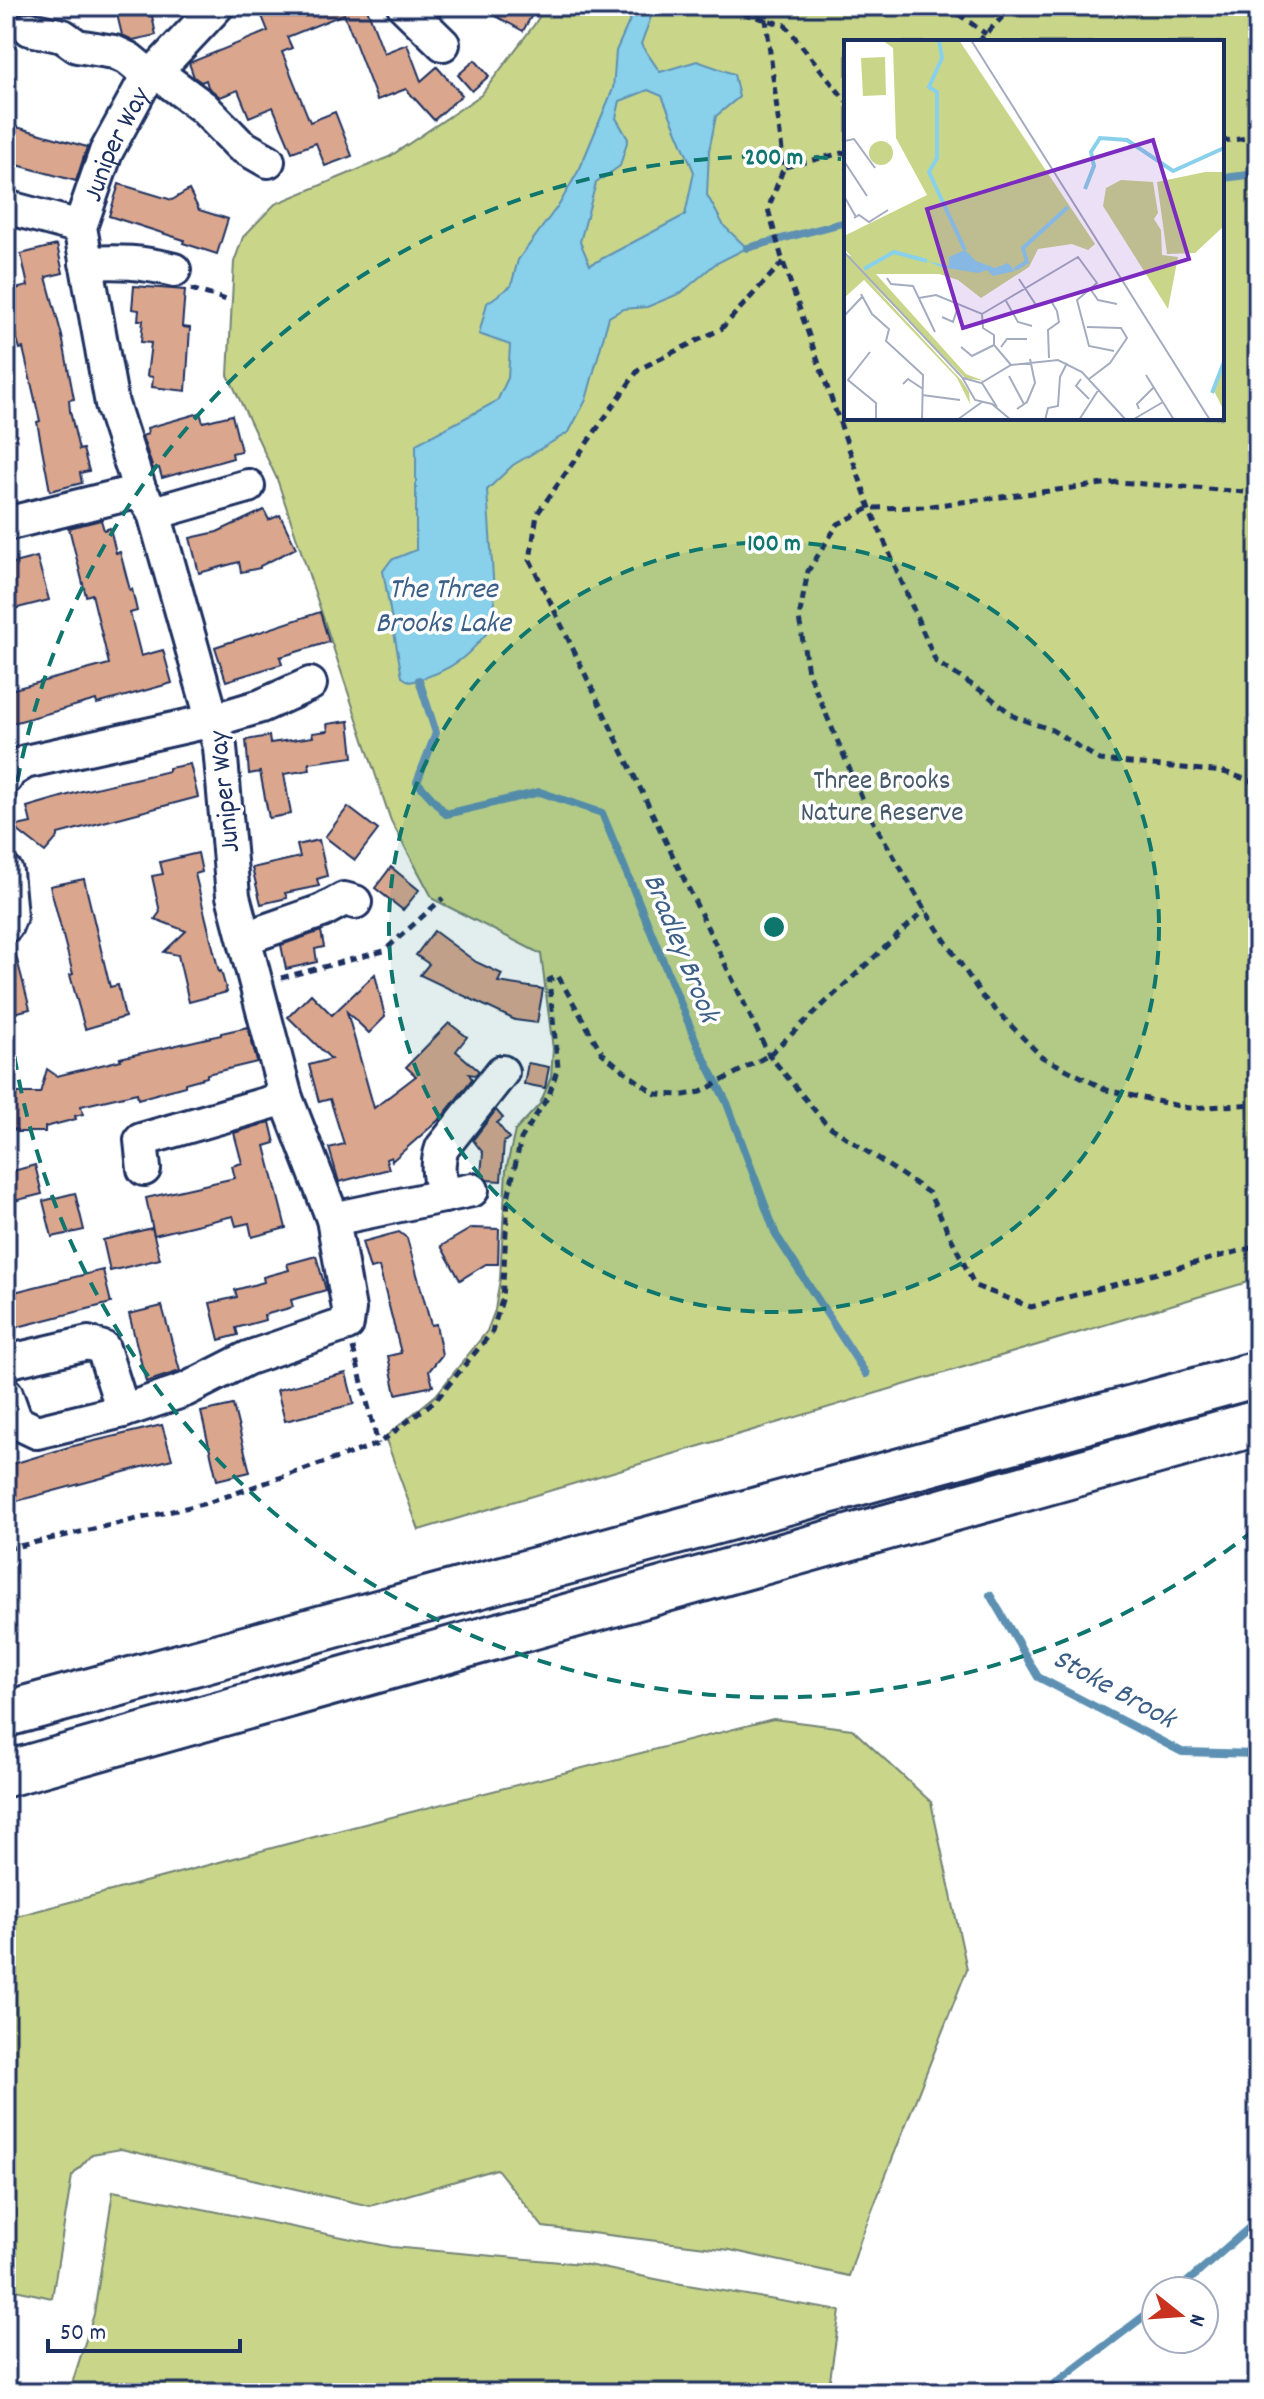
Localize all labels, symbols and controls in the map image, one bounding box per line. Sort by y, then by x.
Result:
inset map [844,40,1224,420]
street label: Juniper Way [75,81,163,208]
text: 200 m [745,142,803,176]
text: 100 m [747,528,801,562]
water label: The Three Brooks Lake [375,570,513,647]
street label: Juniper Way [201,728,253,855]
park label: Three Brooks Nature Reserve [801,763,963,835]
water label: Bradley Brook [629,868,729,1032]
centre of rings [760,913,788,941]
water label: Stoke Brook [1044,1640,1184,1744]
north arrow [1140,2275,1220,2355]
scale bar [48,2303,240,2353]
text: N [1179,2310,1212,2330]
text: 50 m [60,2317,106,2351]

